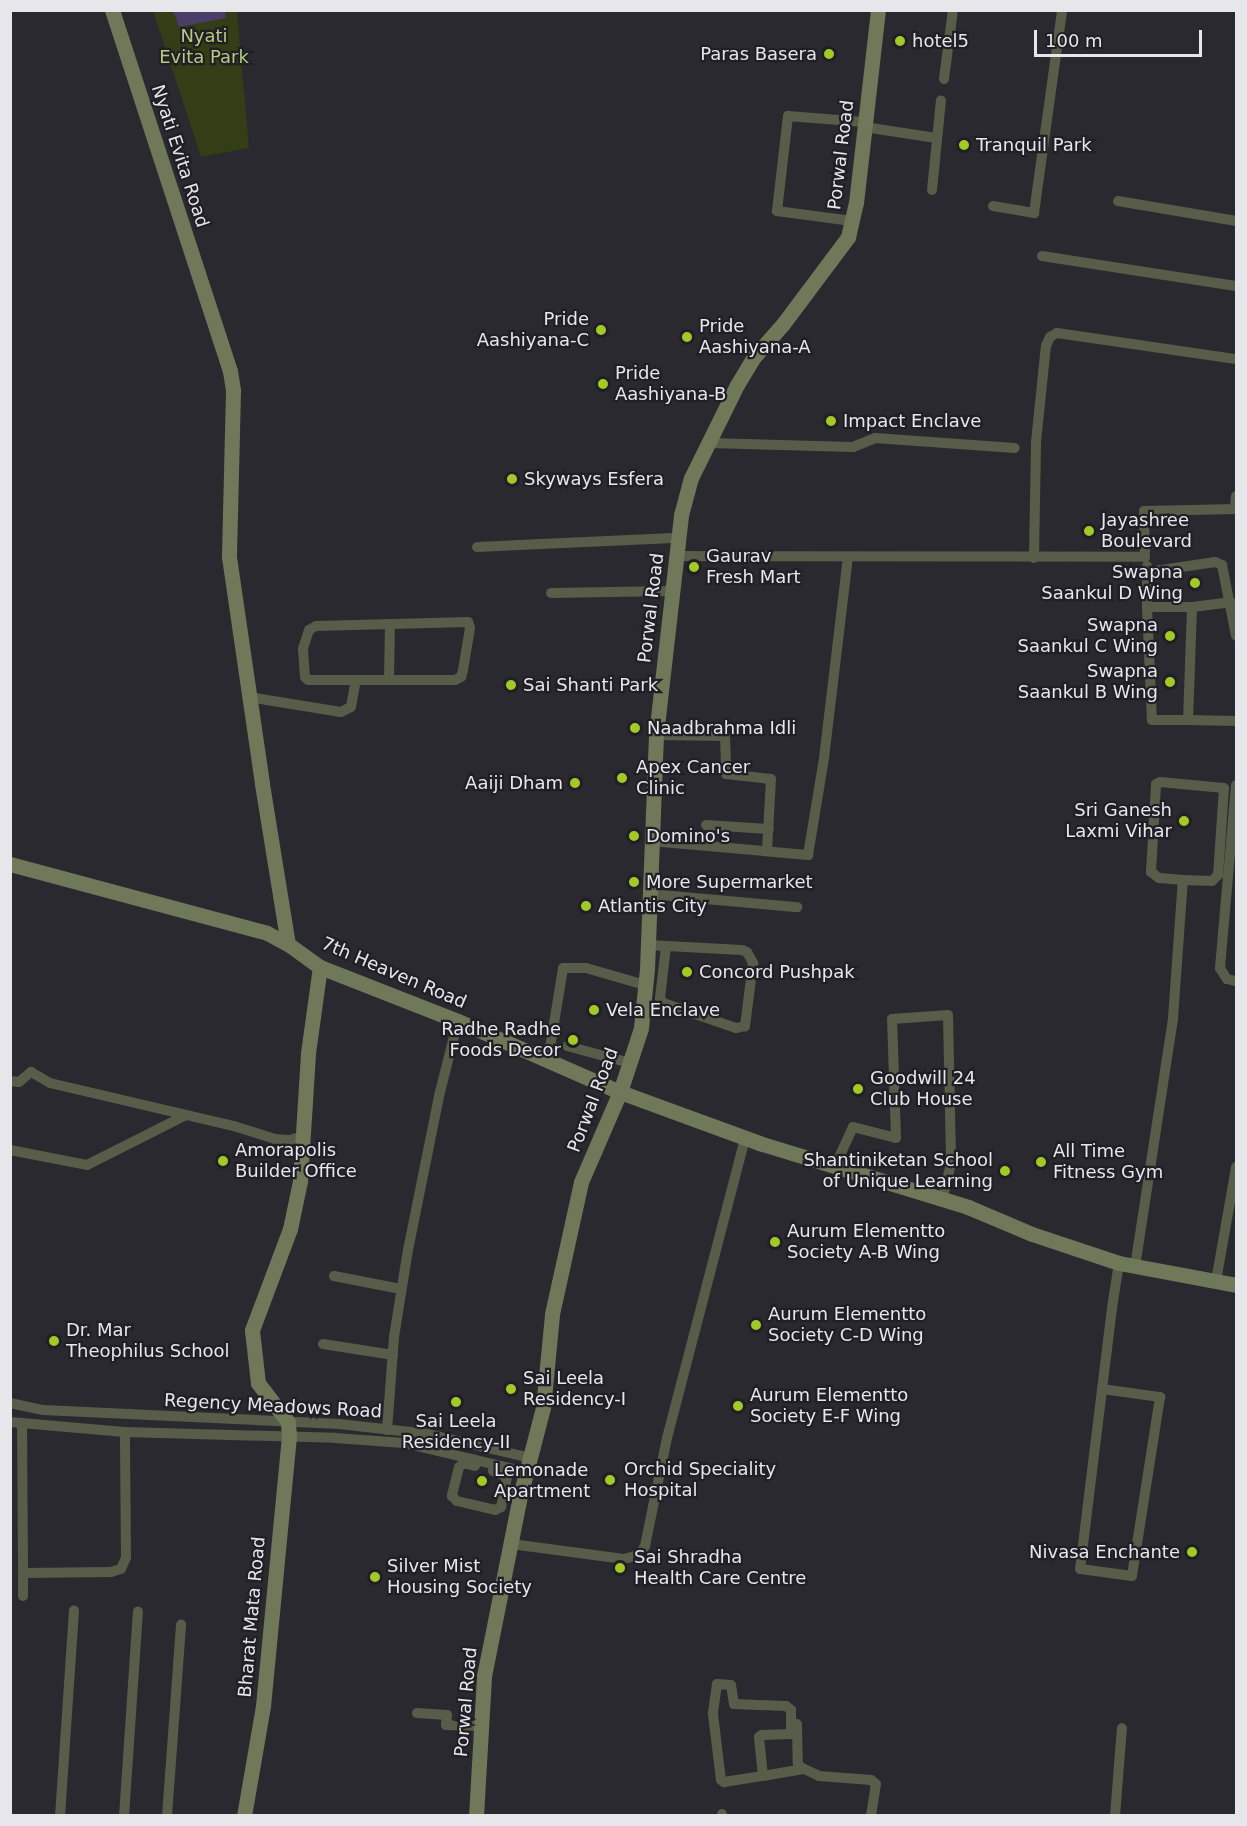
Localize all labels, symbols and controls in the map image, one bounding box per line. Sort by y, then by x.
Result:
scale bar [1037,18,1205,56]
park label: Nyati Evita Park [159,26,249,68]
place label: hotel5 [912,30,969,52]
text: 100 m [1045,30,1103,51]
marker: hotel5 [893,34,907,48]
place label: Paras Basera [700,43,817,65]
marker: Paras Basera [822,47,836,61]
street label: Nyati Evita Road [147,82,213,230]
street label: Porwal Road [824,99,858,211]
place label: Tranquil Park [976,134,1092,156]
marker: Tranquil Park [957,138,971,152]
place label: Pride Aashiyana-C [477,309,589,352]
place label: Pride Aashiyana-A [699,316,811,358]
marker: Pride Aashiyana-C [594,323,608,337]
marker: Pride Aashiyana-A [680,330,694,344]
place label: Pride Aashiyana-B [615,363,726,406]
marker: Pride Aashiyana-B [596,377,610,391]
place label: Impact Enclave [843,410,981,432]
marker: Impact Enclave [824,414,838,428]
place label: Skyways Esfera [524,468,664,490]
marker: Skyways Esfera [505,472,519,486]
place label: Jayashree Boulevard [1101,510,1192,552]
marker: Jayashree Boulevard [1082,524,1096,538]
place label: Gaurav Fresh Mart [706,546,801,588]
street label: Porwal Road [634,552,668,664]
marker: Gaurav Fresh Mart [687,560,701,574]
place label: Swapna Saankul D Wing [1041,562,1183,604]
marker: Swapna Saankul D Wing [1188,576,1202,590]
place label: Swapna Saankul C Wing [1018,615,1158,658]
marker: Swapna Saankul C Wing [1163,629,1177,643]
place label: Swapna Saankul B Wing [1018,661,1158,704]
place label: Sai Shanti Park [523,674,658,696]
marker: Swapna Saankul B Wing [1163,675,1177,689]
marker: Sai Shanti Park [504,678,518,692]
place label: Naadbrahma Idli [647,717,796,739]
marker: Naadbrahma Idli [628,721,642,735]
place label: Apex Cancer Clinic [636,757,750,800]
marker: Apex Cancer Clinic [613,769,631,787]
place label: Aaiji Dham [465,772,563,794]
marker: Aaiji Dham [568,776,582,790]
place label: Sri Ganesh Laxmi Vihar [1065,800,1172,842]
marker: Sri Ganesh Laxmi Vihar [1177,814,1191,828]
place label: Domino's [646,825,730,847]
marker: Domino's [627,829,641,843]
place label: More Supermarket [646,871,813,893]
marker: More Supermarket [627,875,641,889]
place label: Atlantis City [598,895,707,917]
marker: Atlantis City [579,899,593,913]
street label: 7th Heaven Road [318,933,470,1013]
place label: Concord Pushpak [699,961,855,983]
marker: Concord Pushpak [680,965,694,979]
place label: Vela Enclave [606,999,720,1021]
marker: Vela Enclave [587,1003,601,1017]
place label: Radhe Radhe Foods Decor [441,1019,561,1062]
marker: Radhe Radhe Foods Decor [566,1033,580,1047]
street label: Porwal Road [563,1045,623,1155]
place label: Goodwill 24 Club House [870,1068,976,1110]
marker: Goodwill 24 Club House [851,1082,865,1096]
place label: Amorapolis Builder Office [235,1140,357,1182]
place label: All Time Fitness Gym [1053,1141,1163,1184]
place label: Shantiniketan School of Unique Learning [803,1150,993,1192]
marker: Amorapolis Builder Office [216,1154,230,1168]
marker: All Time Fitness Gym [1034,1155,1048,1169]
marker: Shantiniketan School of Unique Learning [998,1164,1012,1178]
place label: Aurum Elementto Society A-B Wing [787,1221,945,1264]
marker: Aurum Elementto Society A-B Wing [768,1235,782,1249]
place label: Aurum Elementto Society C-D Wing [768,1304,926,1346]
marker: Aurum Elementto Society C-D Wing [749,1318,763,1332]
place label: Dr. Mar Theophilus School [66,1320,230,1362]
marker: Dr. Mar Theophilus School [47,1334,61,1348]
place label: Sai Leela Residency-I [523,1368,626,1410]
marker: Sai Leela Residency-I [504,1382,518,1396]
place label: Aurum Elementto Society E-F Wing [750,1385,908,1428]
street label: Regency Meadows Road [164,1390,382,1422]
marker: Sai Leela Residency-II [449,1395,463,1409]
marker: Aurum Elementto Society E-F Wing [731,1399,745,1413]
place label: Sai Leela Residency-II [402,1411,510,1454]
place label: Orchid Speciality Hospital [624,1459,776,1502]
place label: Lemonade Apartment [494,1460,590,1502]
marker: Orchid Speciality Hospital [601,1471,619,1489]
marker: Lemonade Apartment [475,1474,489,1488]
street label: Bharat Mata Road [234,1536,270,1698]
place label: Nivasa Enchante [1029,1541,1180,1563]
marker: Nivasa Enchante [1185,1545,1199,1559]
place label: Sai Shradha Health Care Centre [634,1547,806,1590]
place label: Silver Mist Housing Society [387,1556,532,1598]
marker: Sai Shradha Health Care Centre [611,1559,629,1577]
marker: Silver Mist Housing Society [368,1570,382,1584]
street label: Porwal Road [450,1646,482,1758]

